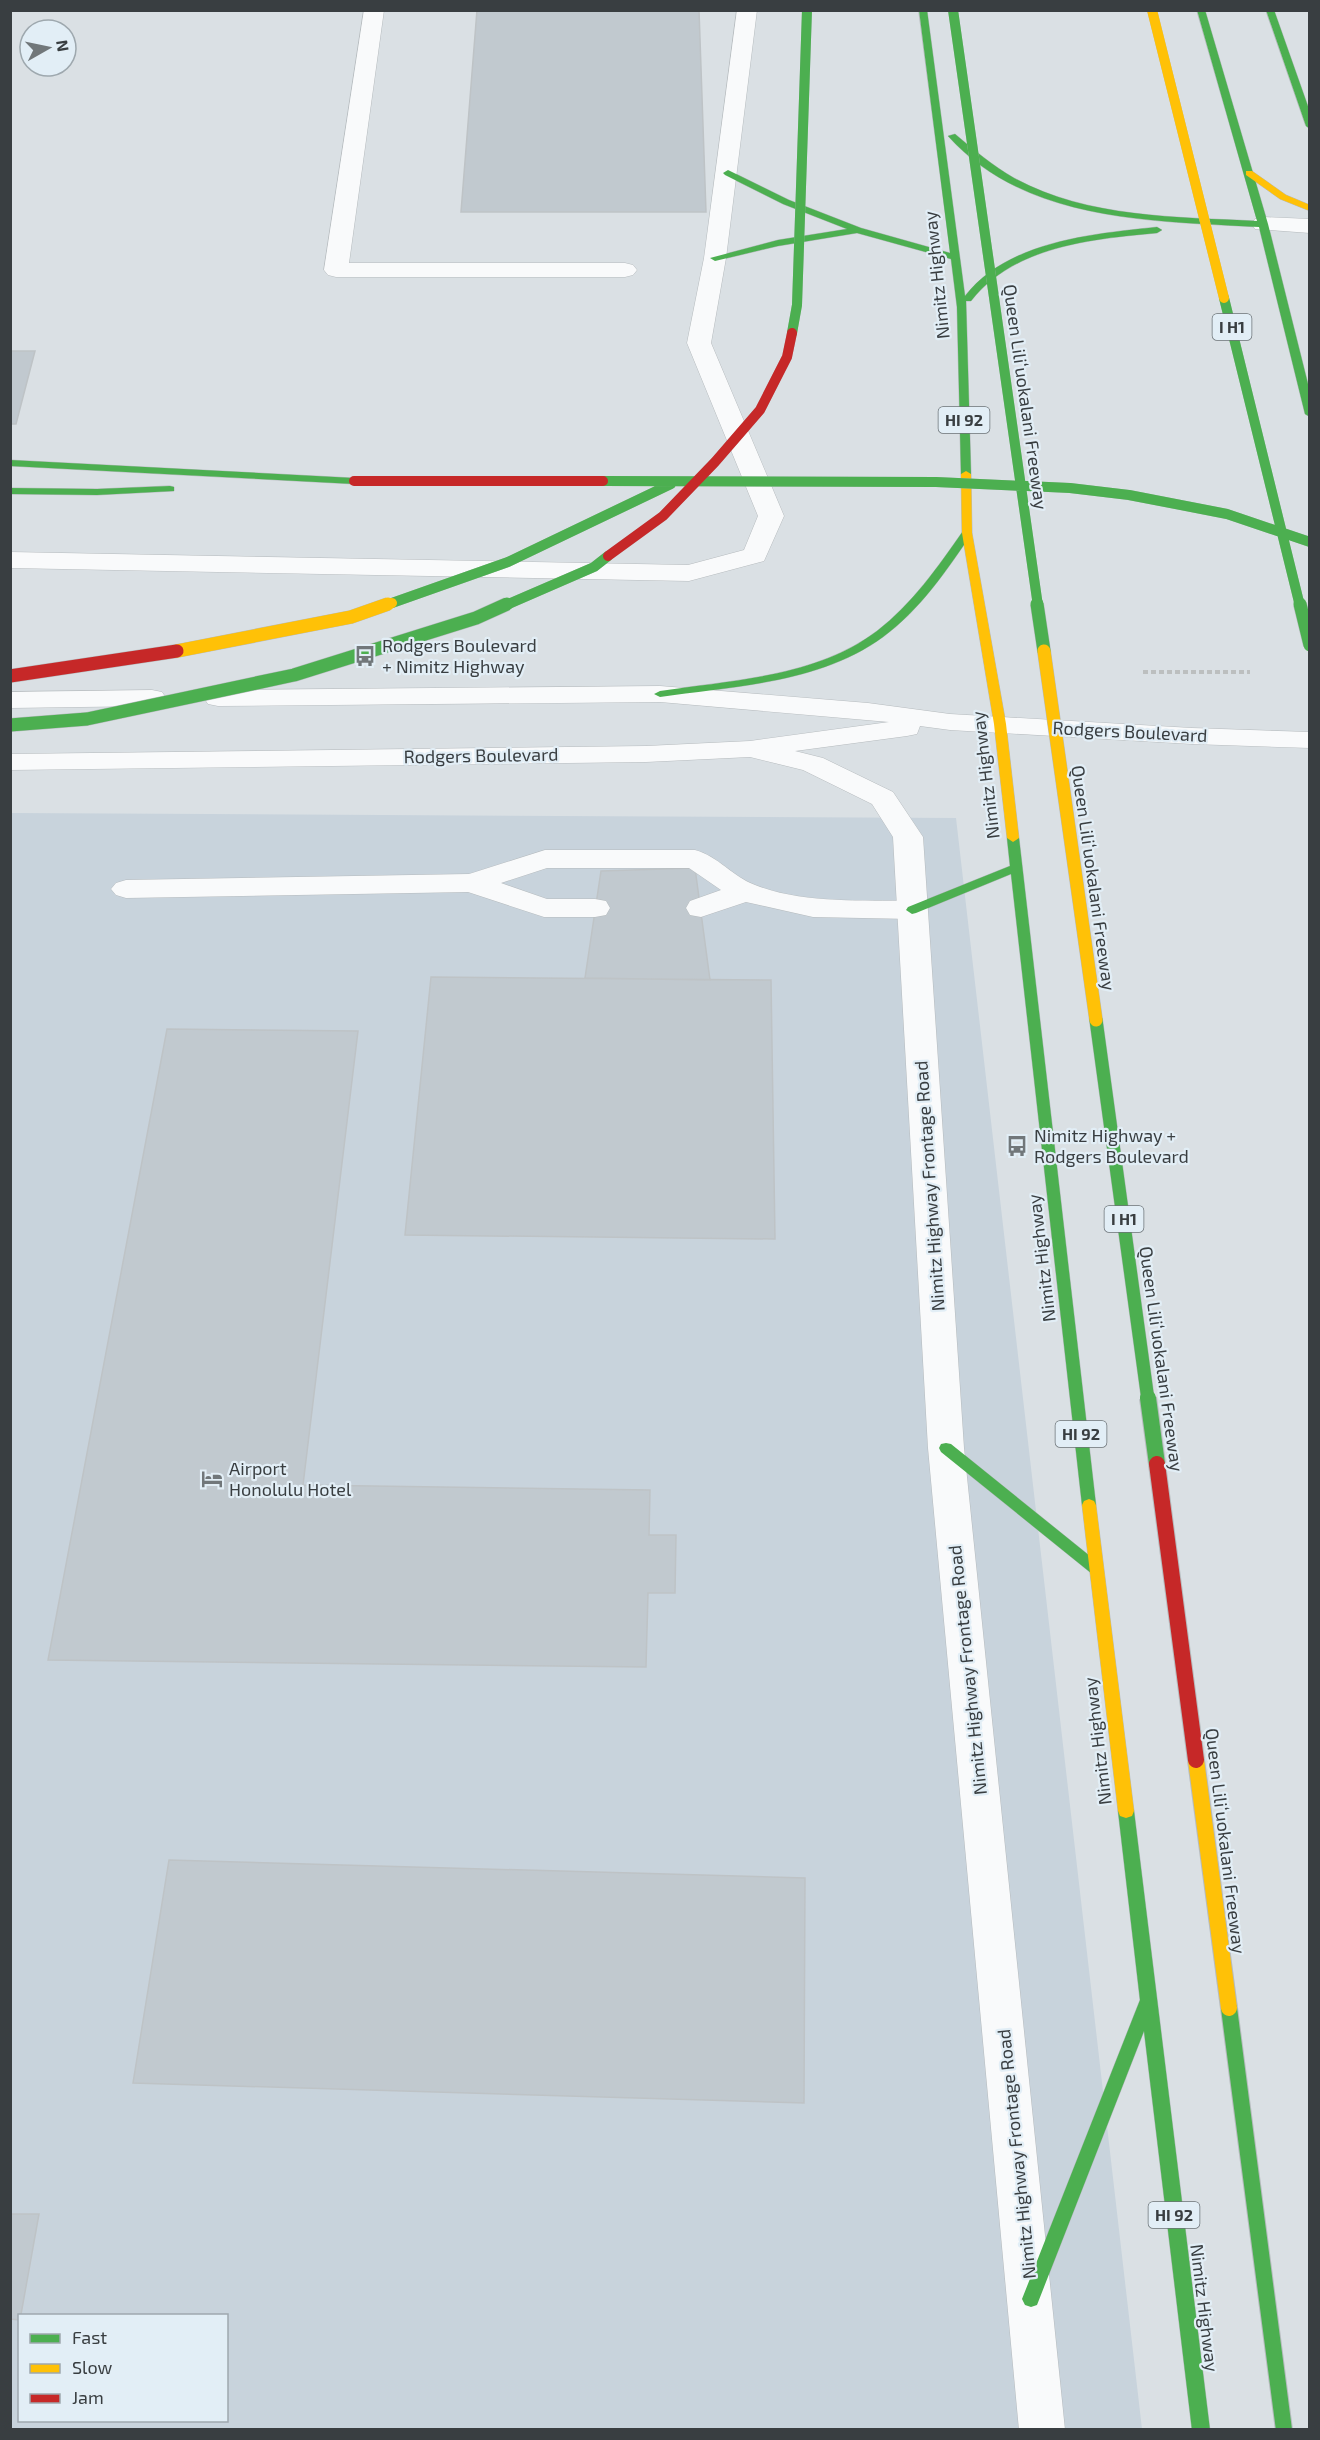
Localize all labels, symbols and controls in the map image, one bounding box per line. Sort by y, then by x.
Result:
north arrow [18,18,78,78]
text: N [53,38,74,53]
street label: Nimitz Highway [918,210,954,340]
street label: Queen Liliʻuokalani Freeway [999,283,1053,511]
road number: I H1 [1212,314,1252,340]
road number: HI 92 [938,407,990,433]
place label: Rodgers Boulevard + Nimitz Highway [382,634,537,677]
bus stop icon: Rodgers Boulevard + Nimitz Highway [353,644,377,668]
street label: Nimitz Highway [966,709,1004,840]
street label: Rodgers Boulevard [1052,716,1208,746]
street label: Rodgers Boulevard [403,743,559,767]
street label: Queen Liliʻuokalani Freeway [1067,764,1121,992]
street label: Nimitz Highway Frontage Road [909,1060,949,1312]
place label: Nimitz Highway + Rodgers Boulevard [1034,1124,1189,1167]
bus stop icon: Nimitz Highway + Rodgers Boulevard [1005,1134,1029,1158]
street label: Nimitz Highway [1022,1192,1060,1323]
road number: I H1 [1104,1206,1144,1232]
street label: Queen Liliʻuokalani Freeway [1135,1245,1189,1473]
road number: HI 92 [1056,1421,1106,1447]
place label: Airport Honolulu Hotel [229,1457,352,1500]
hotel icon: Airport Honolulu Hotel [200,1467,224,1491]
street label: Nimitz Highway Frontage Road [943,1544,991,1796]
street label: Nimitz Highway [1078,1675,1116,1806]
street label: Queen Liliʻuokalani Freeway [1201,1727,1251,1956]
street label: Nimitz Highway Frontage Road [992,2028,1040,2280]
road number: HI 92 [1148,2202,1200,2228]
street label: Nimitz Highway [1186,2243,1224,2374]
legend [18,2314,228,2422]
text: Fast [72,2326,107,2348]
text: Slow [72,2356,113,2378]
text: Jam [72,2386,104,2408]

